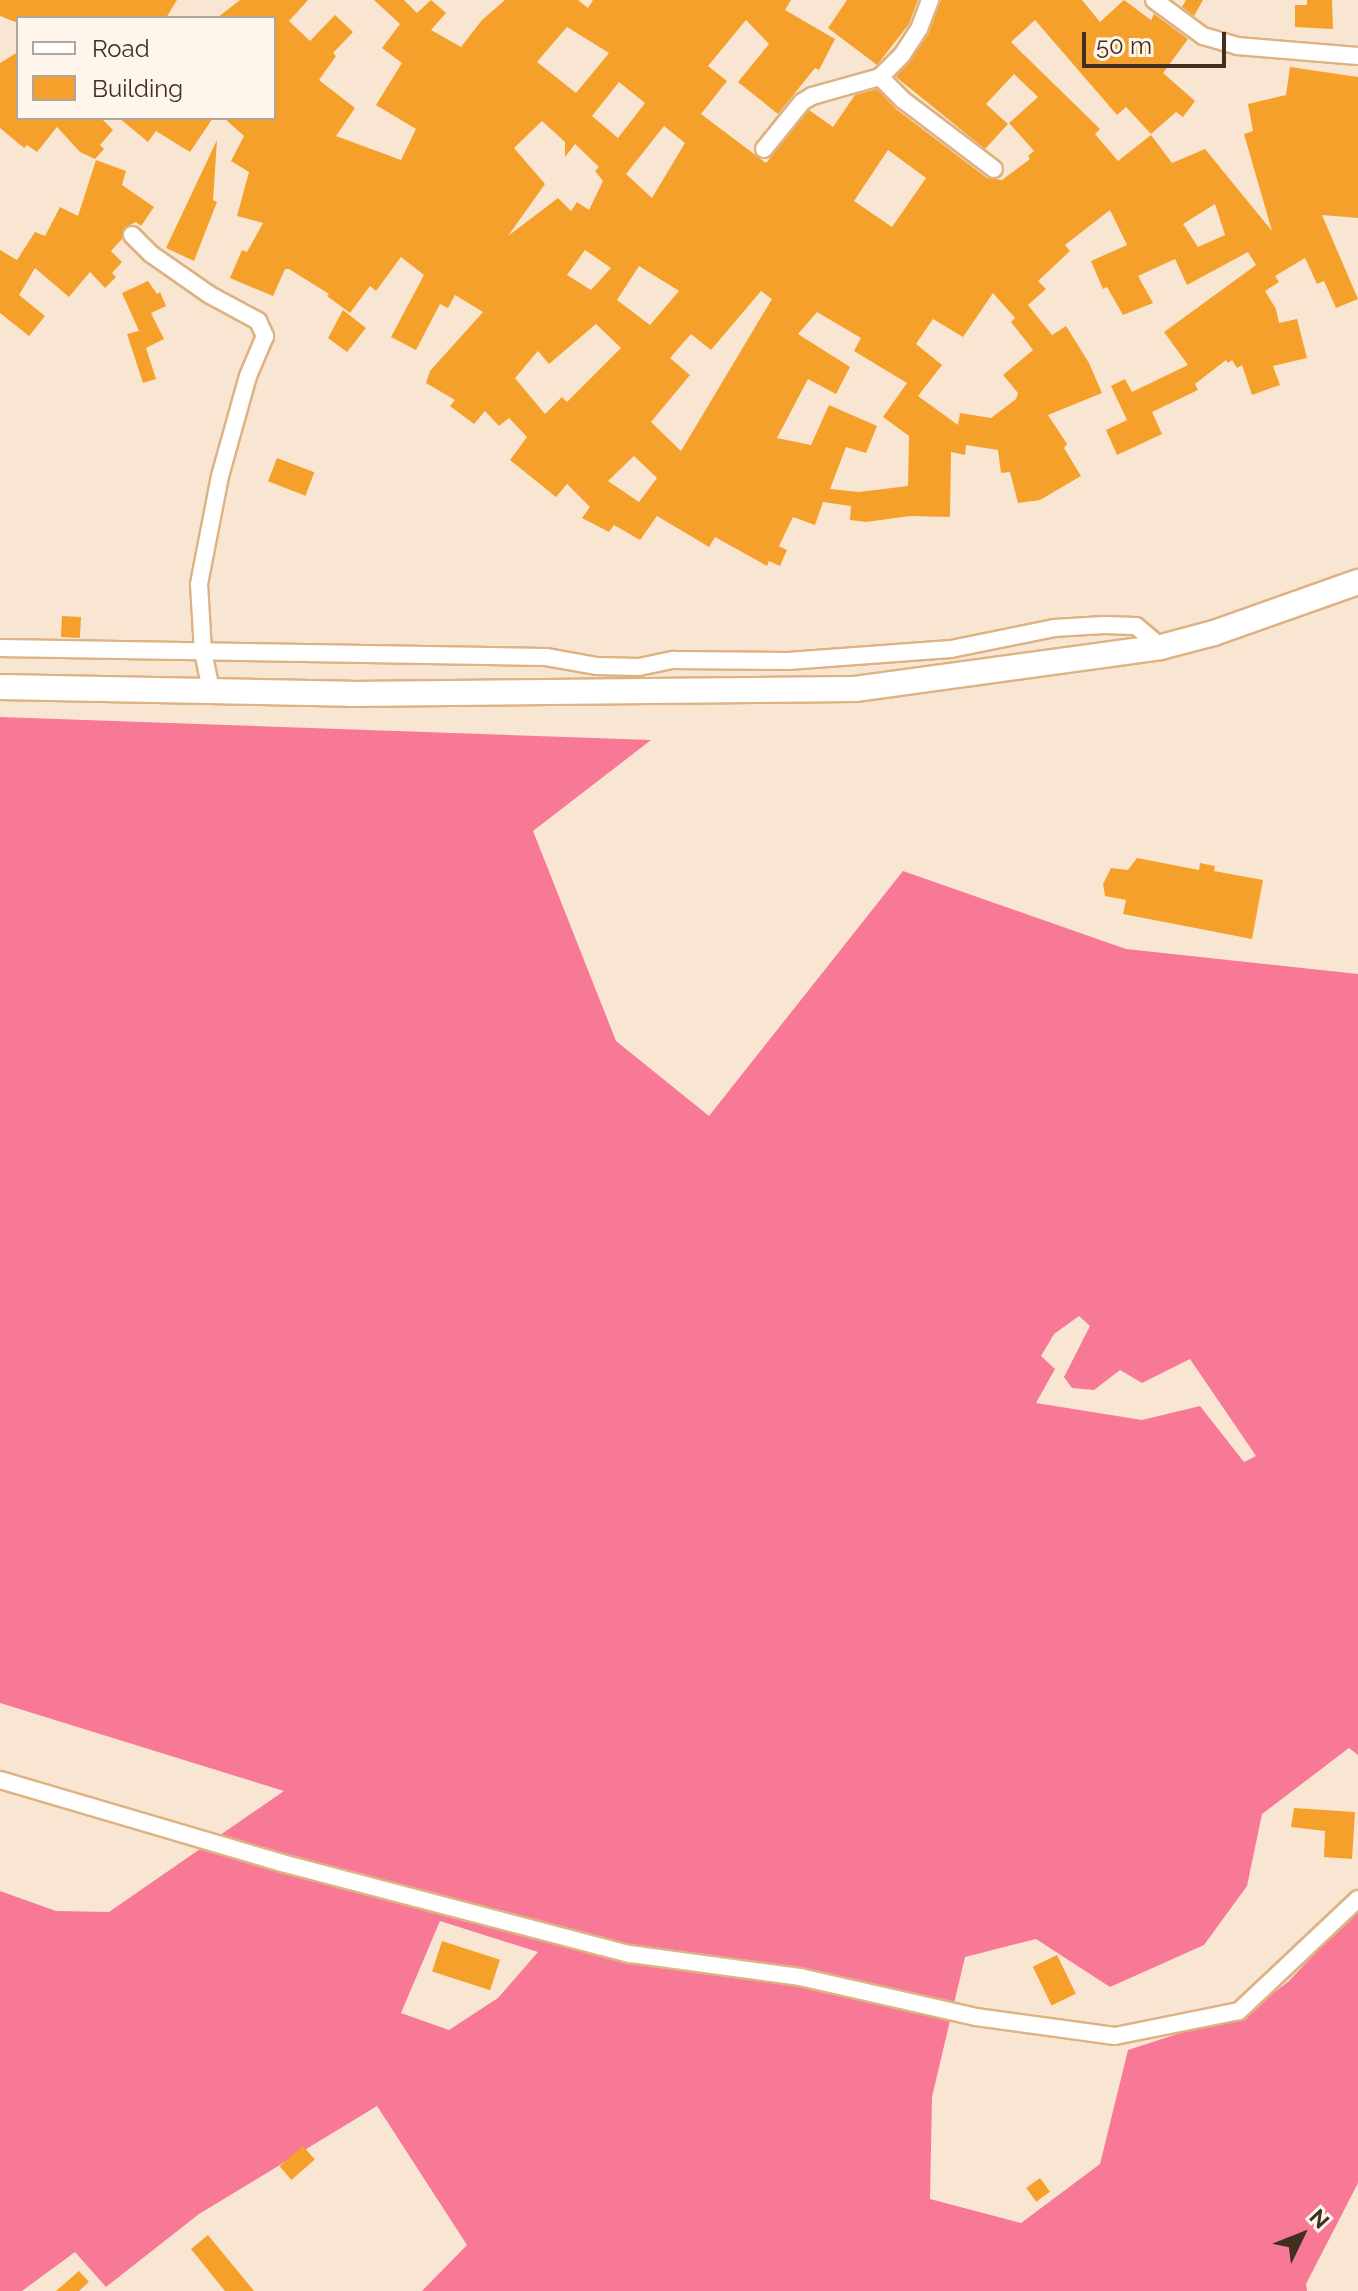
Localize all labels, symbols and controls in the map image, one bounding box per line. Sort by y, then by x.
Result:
legend [16,16,276,120]
scale bar [1086,16,1230,66]
text: 50 m [1096,31,1152,60]
text: Road [92,34,150,63]
text: Building [92,74,183,103]
north arrow [1262,2195,1342,2275]
text: N [1304,2204,1335,2234]

